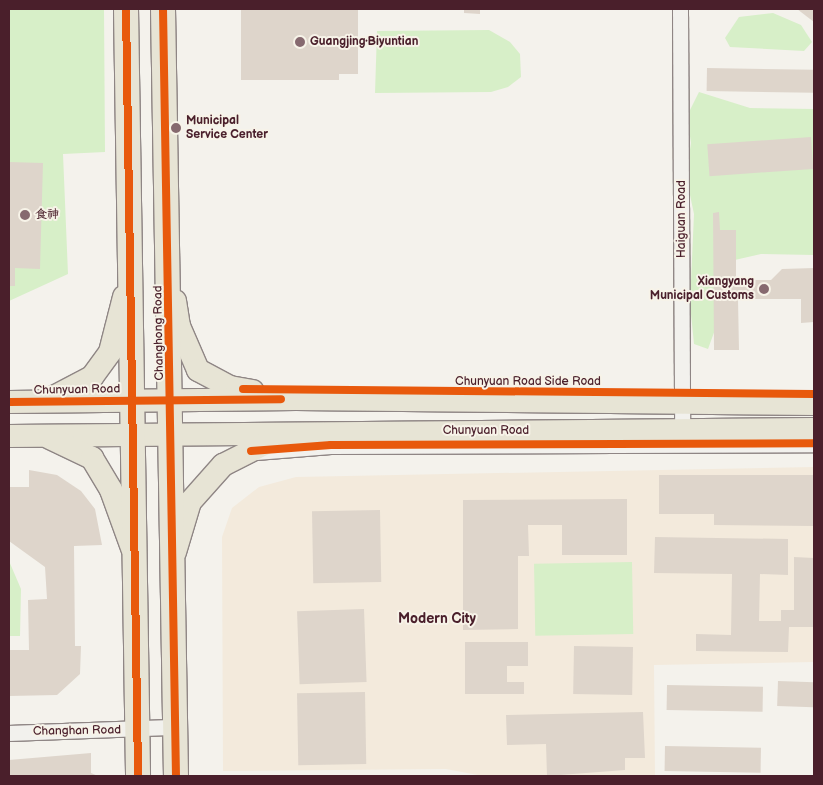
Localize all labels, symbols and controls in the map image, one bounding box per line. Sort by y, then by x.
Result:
place label: Guangjing·Biyuntian [310,35,418,49]
marker: Guangjing·Biyuntian [294,36,306,48]
place label: Municipal Service Center [186,114,268,142]
marker: Municipal Service Center [170,122,182,134]
street label: Haiguan Road [675,180,689,258]
place label: 食神 [35,208,59,222]
marker: 食神 [19,209,31,221]
place label: Xiangyang Municipal Customs [650,275,754,303]
marker: Xiangyang Municipal Customs [758,283,770,295]
street label: Changhong Road [151,285,167,381]
street label: Chunyuan Road Side Road [455,375,601,389]
street label: Chunyuan Road [34,382,120,398]
street label: Chunyuan Road [443,424,529,438]
district label: Modern City [398,611,476,627]
street label: Changhan Road [33,723,121,739]

